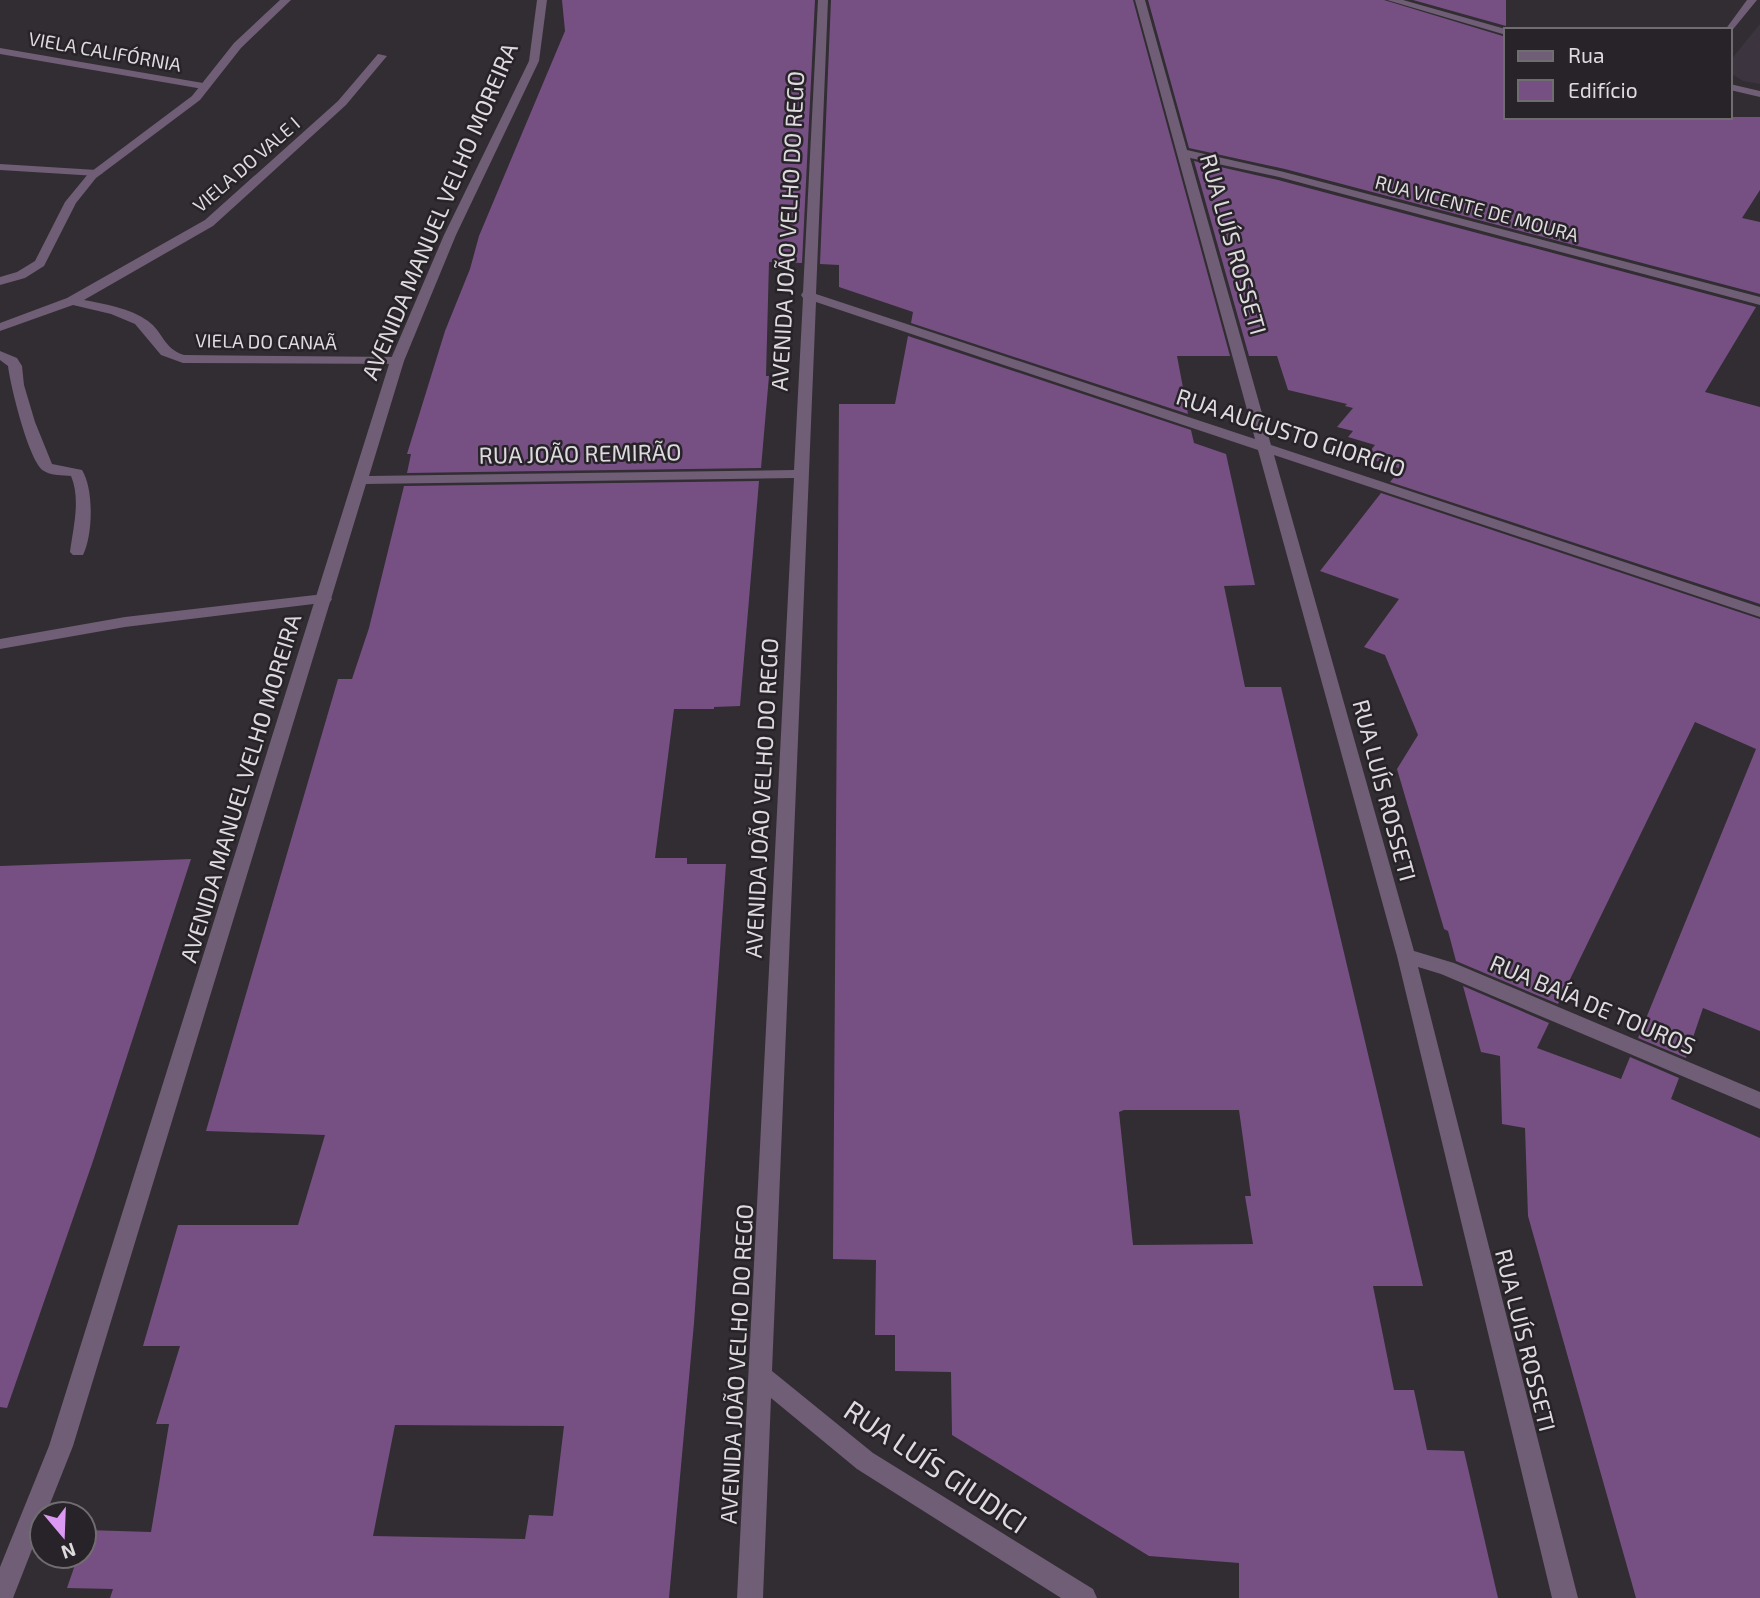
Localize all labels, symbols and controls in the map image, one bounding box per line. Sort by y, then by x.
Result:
street label: VIELA CALIFÓRNIA [27,26,183,76]
legend [1504,28,1732,119]
street label: AVENIDA MANUEL VELHO MOREIRA [355,38,523,384]
text: Rua [1568,42,1604,67]
street label: AVENIDA JOÃO VELHO DO REGO [765,70,809,392]
text: Edifício [1568,77,1638,102]
street label: VIELA DO VALE I [188,111,304,217]
street label: RUA LUÍS ROSSETI [1195,150,1273,338]
street label: RUA VICENTE DE MOURA [1373,170,1582,246]
street label: VIELA DO CANAÃ [195,328,337,354]
street label: RUA AUGUSTO GIORGIO [1173,382,1409,482]
street label: RUA JOÃO REMIRÃO [478,437,682,469]
street label: AVENIDA MANUEL VELHO MOREIRA [174,610,307,966]
street label: AVENIDA JOÃO VELHO DO REGO [739,637,783,959]
street label: RUA LUÍS ROSSETI [1347,696,1423,884]
street label: RUA BAÍA DE TOUROS [1486,948,1700,1060]
street label: AVENIDA JOÃO VELHO DO REGO [714,1203,758,1525]
street label: RUA LUÍS ROSSETI [1490,1246,1562,1434]
street label: RUA LUÍS GIUDICI [838,1392,1034,1540]
north arrow [28,1500,98,1570]
text: N [58,1538,79,1565]

